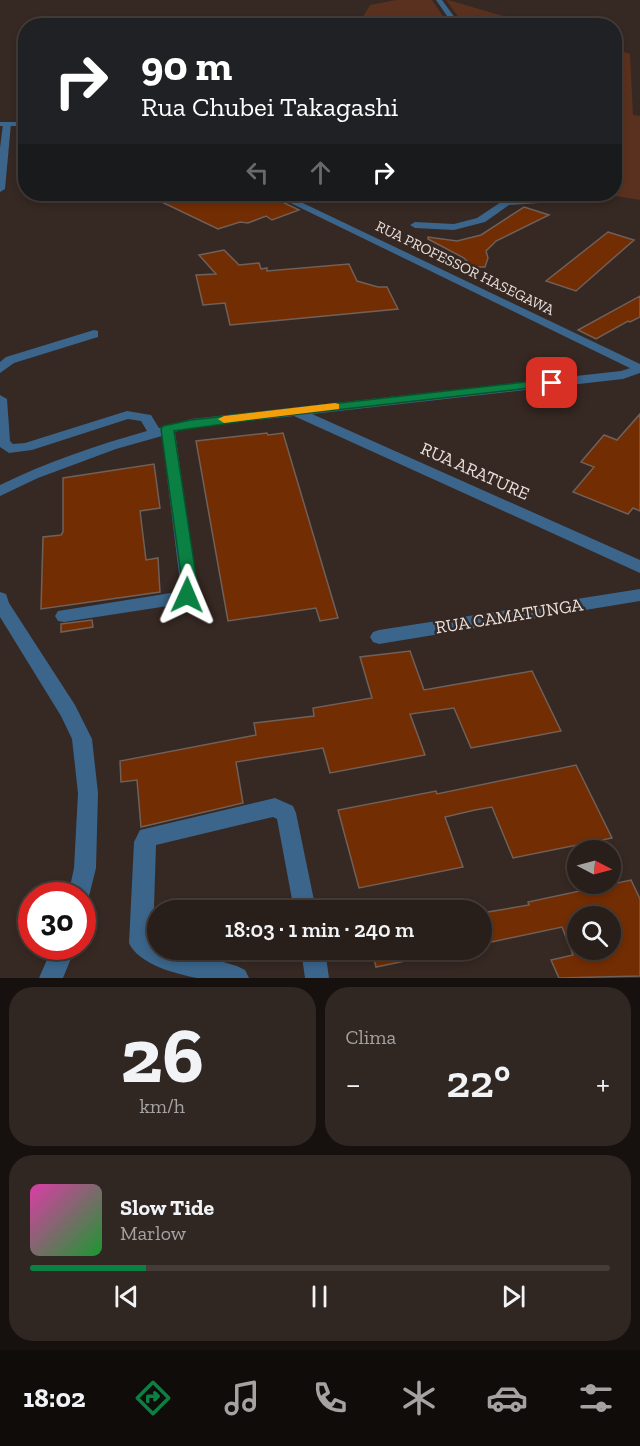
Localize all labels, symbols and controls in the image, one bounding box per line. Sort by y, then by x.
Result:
text: 90 m [141,40,232,91]
icon: right [42,42,120,120]
text: Rua Chubei Takagashi [141,91,398,123]
icon: left [241,156,274,189]
icon: ahead [304,156,337,189]
icon: right [367,156,400,189]
street label: RUA PROFESSOR HASEGAWA [373,217,558,319]
pin [526,357,577,408]
icon: arrive [535,366,568,399]
street label: RUA ARATURE [417,437,533,505]
position arrow [155,563,219,627]
street label: RUA CAMATUNGA [434,593,585,639]
north arrow [567,840,621,894]
map controls [567,840,621,960]
speed limit sign: 30 [18,882,96,960]
button: search [567,906,621,960]
text: 18:03 · 1 min · 240 m [225,916,414,943]
text: 26 [120,1008,204,1102]
text: Clima [346,1025,396,1049]
text: 22° [446,1055,511,1109]
text: − [346,1064,361,1103]
text: + [596,1064,610,1103]
text: km/h [139,1094,185,1118]
text: Slow Tide [120,1194,214,1221]
text: Marlow [120,1221,186,1245]
icon: previous [110,1280,143,1313]
icon: pause [303,1280,336,1313]
icon: next [497,1280,530,1313]
icon: directions [132,1377,174,1419]
icon: music [221,1377,263,1419]
icon: phone [309,1377,351,1419]
icon: climate [398,1377,440,1419]
icon: car [486,1377,528,1419]
icon: filters [575,1377,617,1419]
text: 18:02 [23,1382,85,1414]

